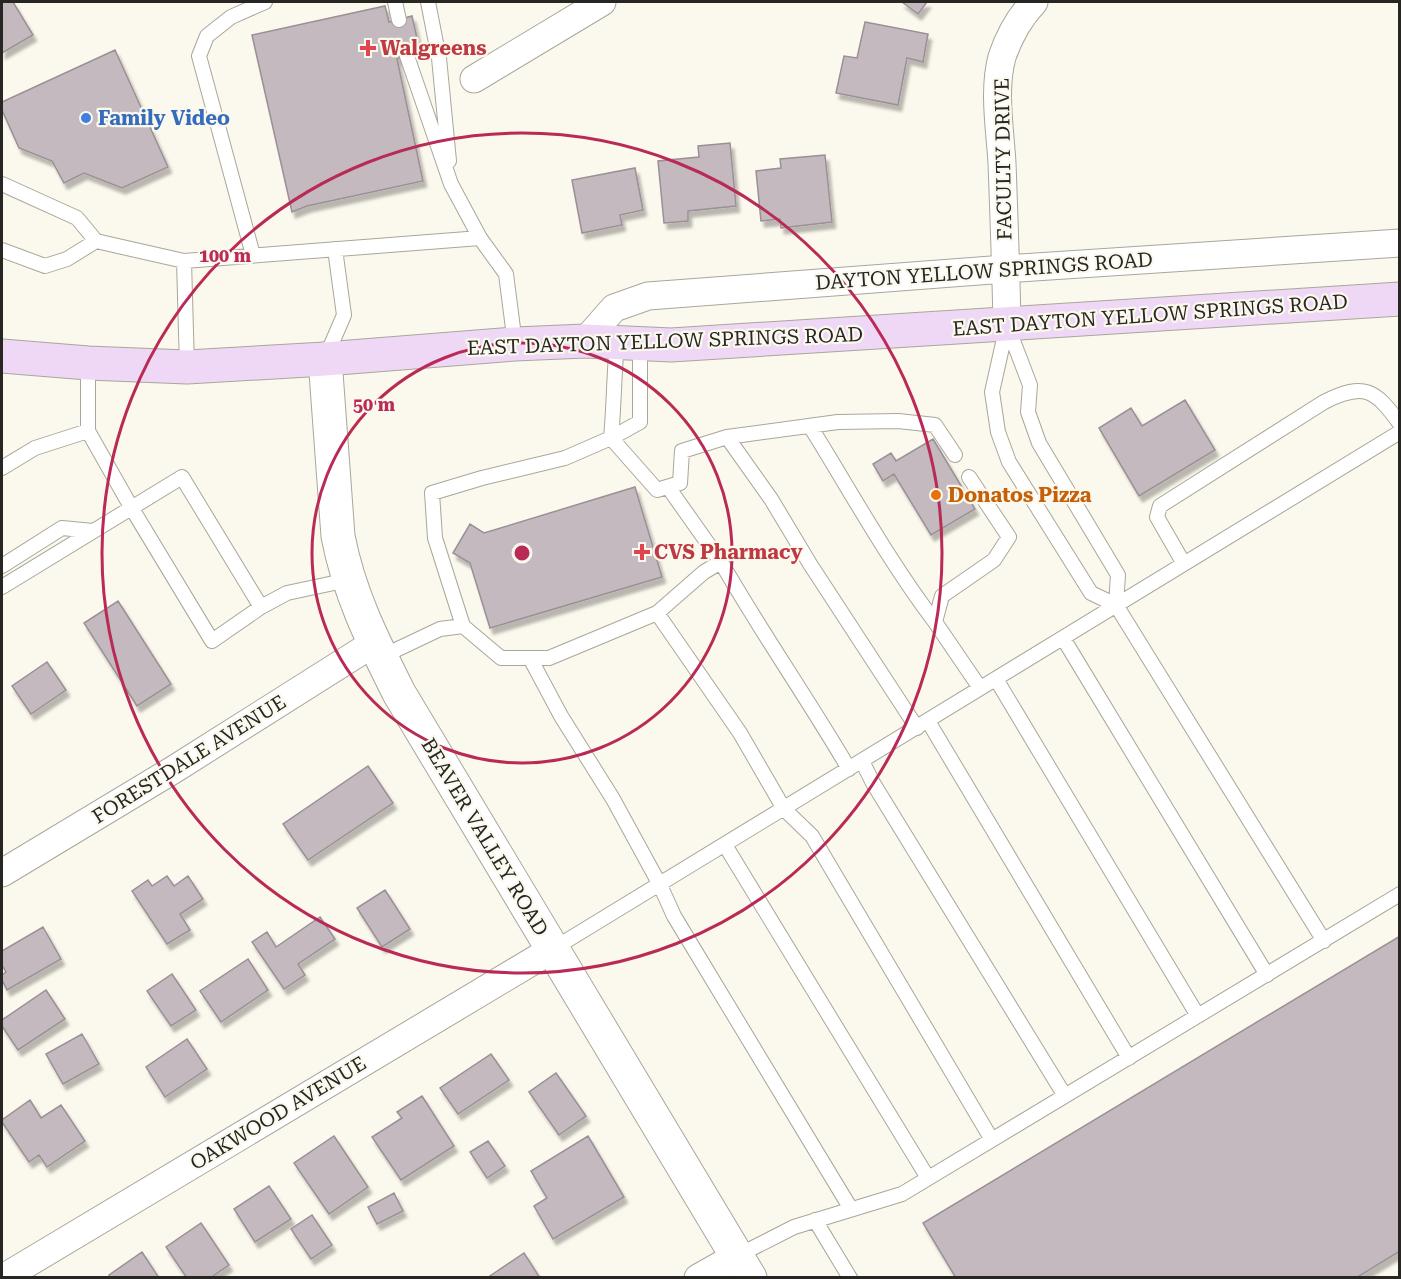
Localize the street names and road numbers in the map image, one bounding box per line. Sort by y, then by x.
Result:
street label: FACULTY DRIVE [990,77,1016,241]
street label: DAYTON YELLOW SPRINGS ROAD [814,247,1154,295]
street label: EAST DAYTON YELLOW SPRINGS ROAD [952,289,1348,341]
street label: EAST DAYTON YELLOW SPRINGS ROAD [467,322,863,360]
street label: FORESTDALE AVENUE [88,689,290,829]
street label: BEAVER VALLEY ROAD [416,734,554,940]
street label: OAKWOOD AVENUE [186,1051,370,1175]

